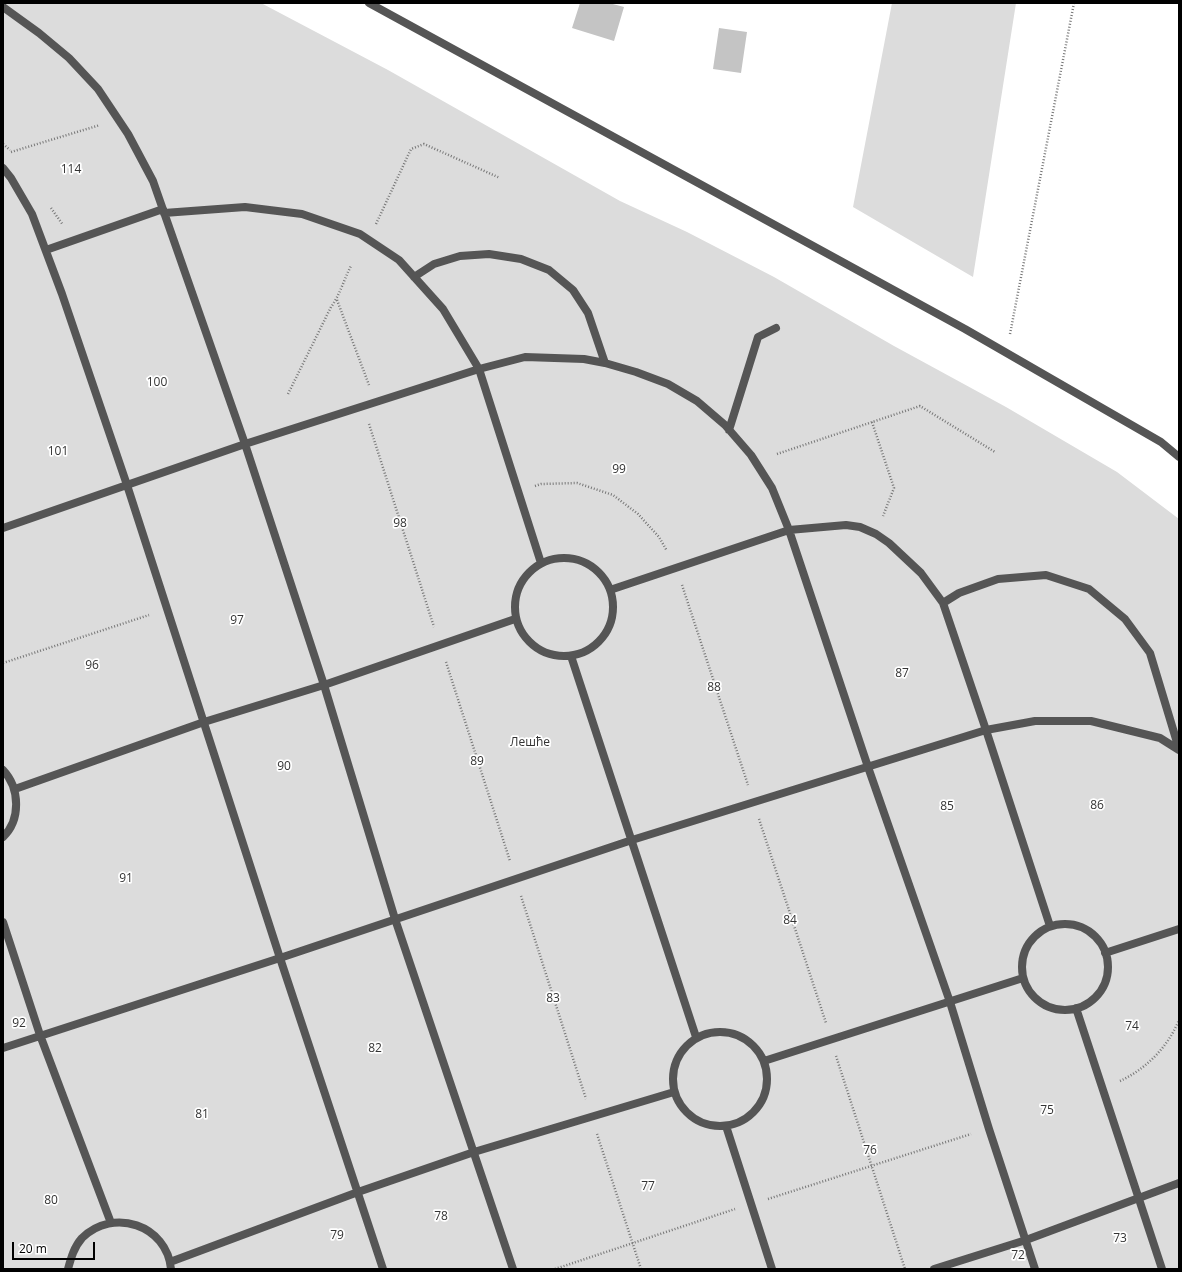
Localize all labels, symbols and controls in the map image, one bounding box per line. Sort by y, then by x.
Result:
park label: 114 [61,163,81,177]
park label: 100 [147,376,167,390]
park label: 101 [48,445,68,459]
park label: 99 [612,463,626,477]
park label: 98 [393,517,407,531]
park label: 97 [230,614,244,628]
park label: 96 [85,659,99,673]
park label: 87 [895,667,909,681]
park label: 88 [707,681,721,695]
park label: Лешће [510,736,550,750]
park label: 89 [470,755,484,769]
park label: 90 [277,760,291,774]
park label: 86 [1090,799,1104,813]
park label: 85 [940,800,954,814]
park label: 91 [119,872,133,886]
park label: 84 [783,914,797,928]
park label: 83 [546,992,560,1006]
park label: 92 [12,1017,26,1031]
park label: 74 [1125,1020,1139,1034]
park label: 82 [368,1042,382,1056]
park label: 75 [1040,1104,1054,1118]
park label: 81 [195,1108,209,1122]
park label: 76 [863,1144,877,1158]
park label: 77 [641,1180,655,1194]
park label: 80 [44,1194,58,1208]
park label: 78 [434,1210,448,1224]
park label: 79 [330,1229,344,1243]
park label: 73 [1113,1232,1127,1246]
scale bar [14,1234,97,1260]
text: 20 m [19,1240,47,1257]
park label: 72 [1011,1249,1025,1263]

